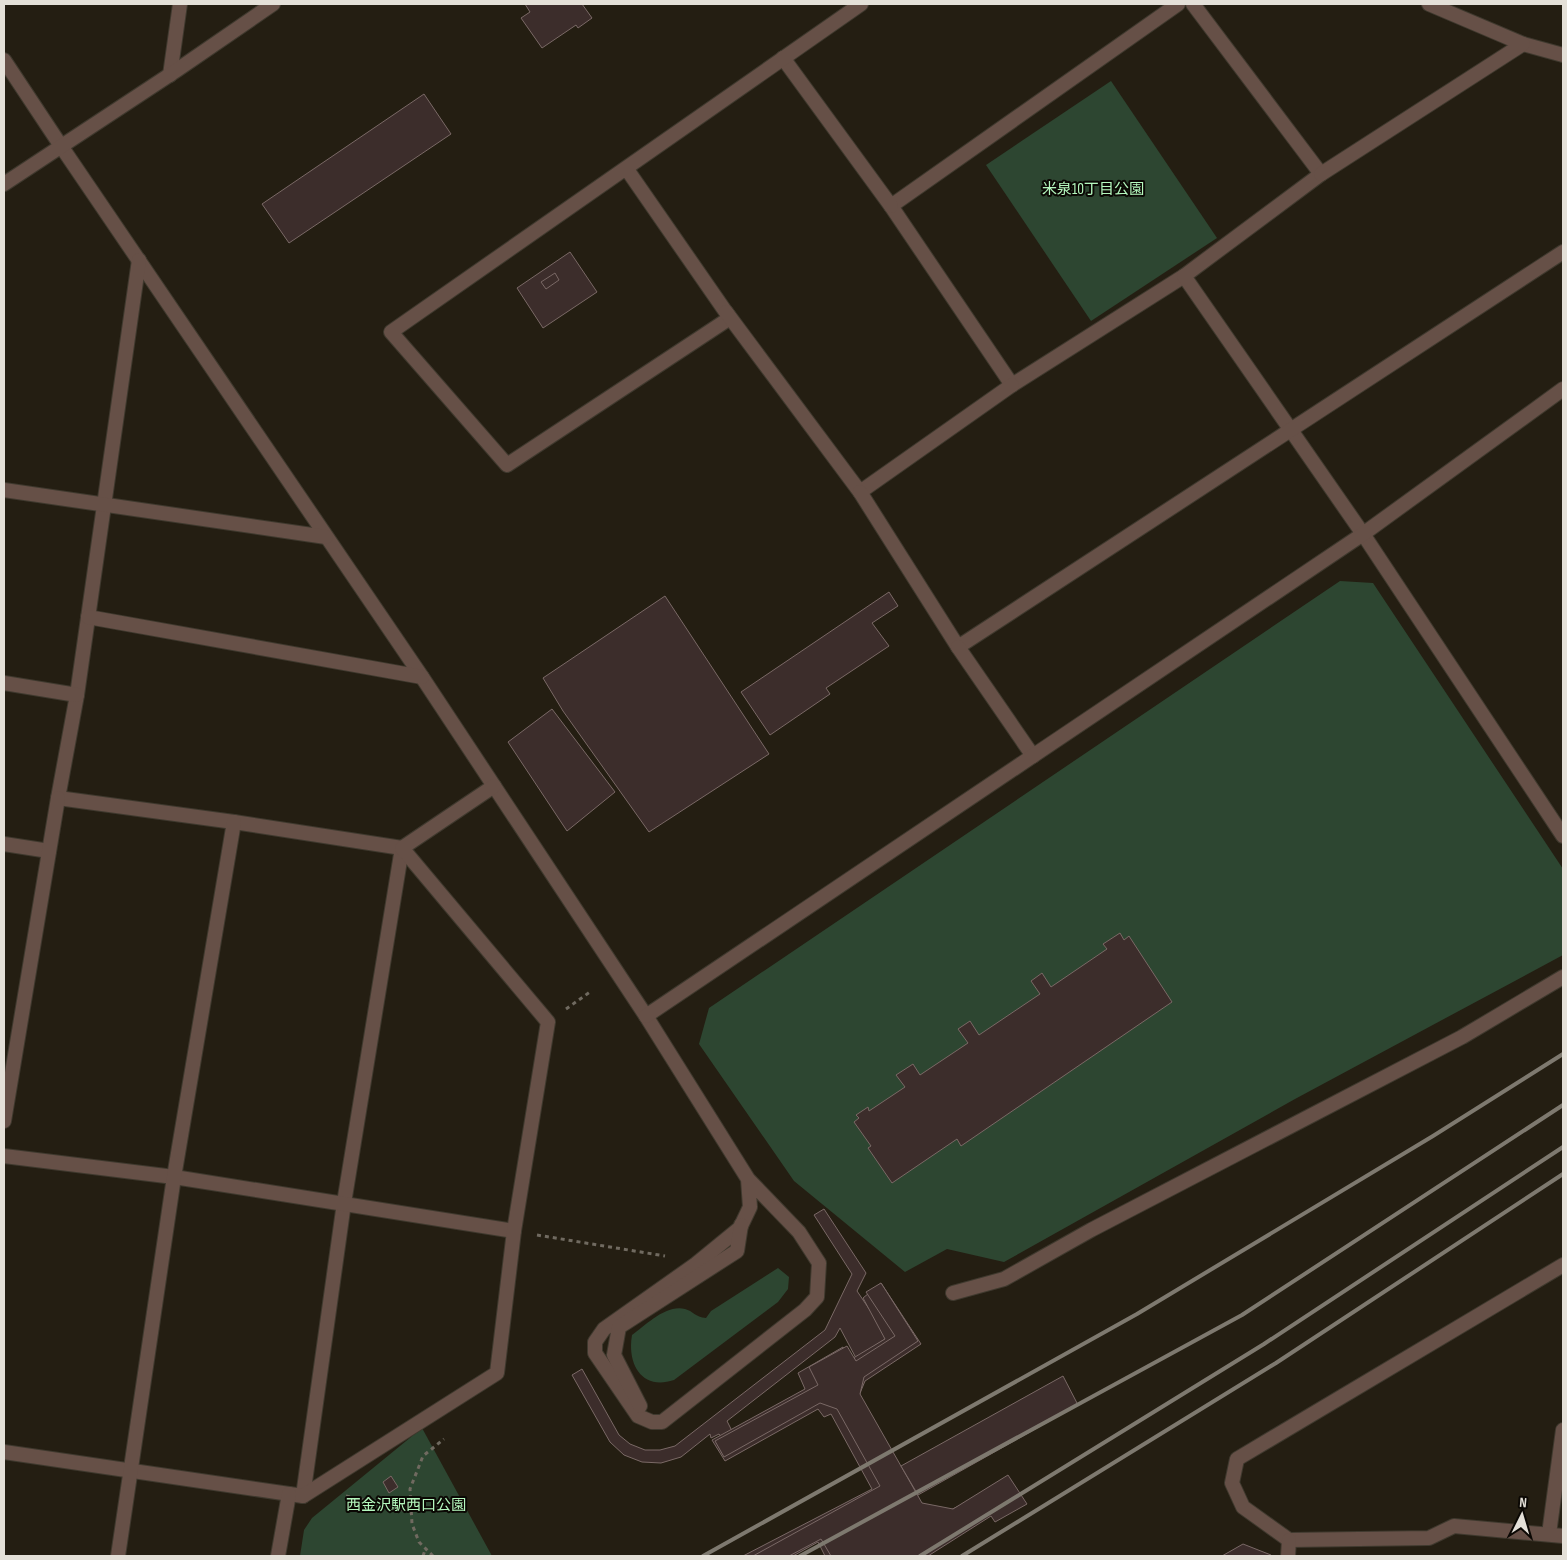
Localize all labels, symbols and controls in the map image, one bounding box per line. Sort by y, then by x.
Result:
park label: 米泉10丁目公園 [1042,180,1144,199]
north arrow [1497,1490,1547,1540]
text: N [1519,1494,1528,1511]
park label: 西金沢駅西口公園 [346,1496,466,1515]

